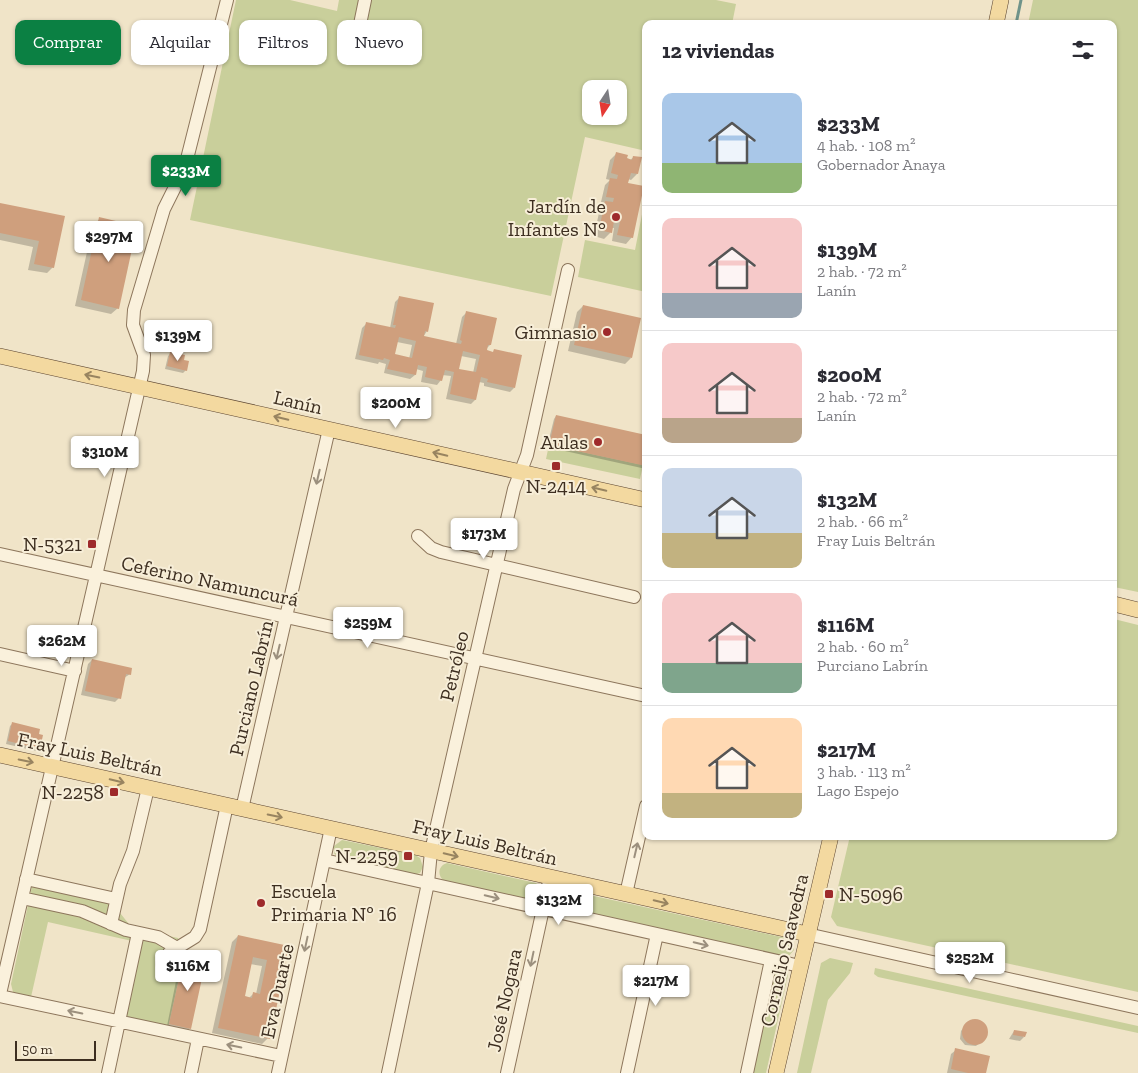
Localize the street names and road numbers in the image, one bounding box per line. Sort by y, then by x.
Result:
street label: Lanín [271,385,325,419]
street label: Ceferino Namuncurá [119,550,301,612]
street label: Purciano Labrín [224,617,278,758]
street label: Petróleo [434,628,474,704]
street label: Fray Luis Beltrán [15,727,165,781]
street label: Fray Luis Beltrán [410,814,560,870]
street label: Cornelio Saavedra [755,871,813,1029]
street label: Eva Duarte [255,941,299,1041]
street label: José Nogara [481,946,527,1054]

